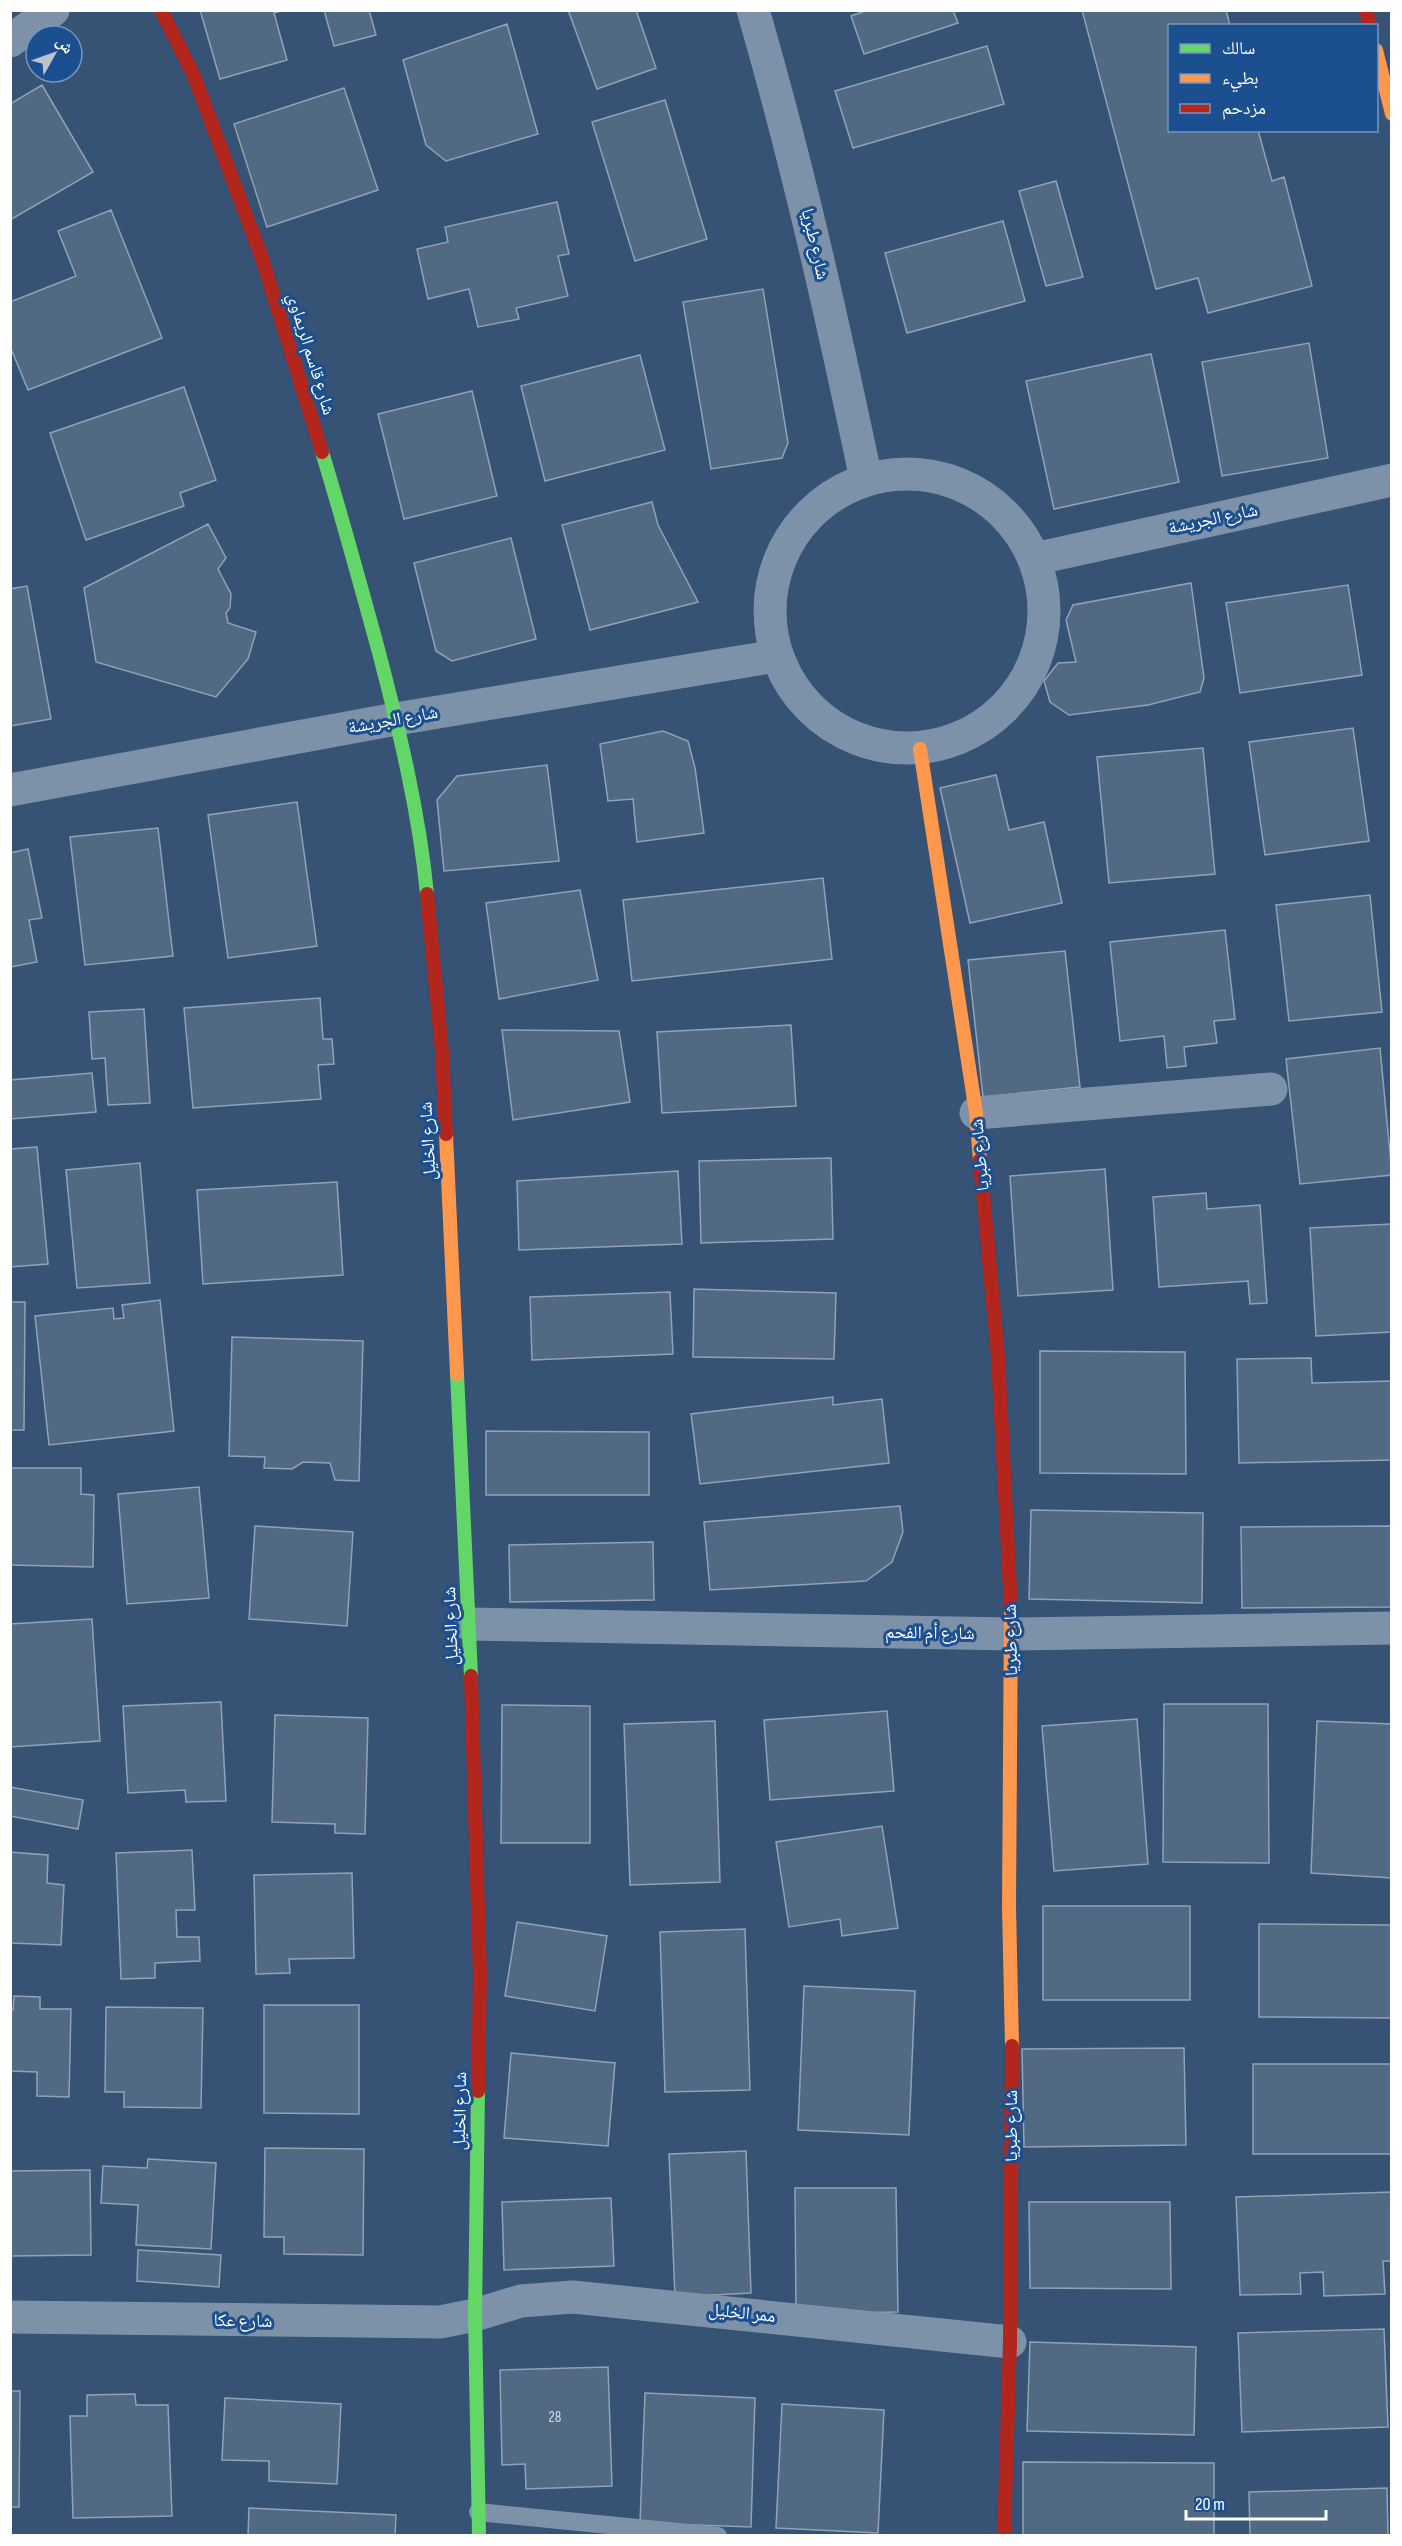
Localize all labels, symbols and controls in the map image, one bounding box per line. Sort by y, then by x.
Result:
north arrow [24,24,84,84]
legend [1168,24,1378,132]
text: ش [52,33,77,58]
text: سالك [1222,38,1255,59]
text: بطيء [1222,68,1259,93]
text: مزدحم [1222,98,1266,120]
street label: شارع طبريا [797,206,833,282]
street label: شارع قاسم الريماوي [279,290,340,419]
street label: شارع الجريشة [1166,499,1260,539]
street label: شارع الجريشة [347,702,439,738]
street label: شارع الخليل [415,1101,441,1181]
street label: شارع طبريا [966,1118,994,1192]
street label: شارع الخليل [439,1586,463,1666]
street label: شارع طبريا [1000,1604,1022,1676]
street label: شارع أم الفحم [885,1621,975,1645]
street label: شارع الخليل [449,2071,471,2151]
street label: شارع طبريا [1001,2090,1022,2162]
street label: ممر الخليل [707,2299,777,2327]
street label: شارع عكا [213,2310,273,2332]
house number: 28 [549,2408,561,2427]
scale bar [1186,2483,1326,2521]
text: 20 m [1195,2494,1225,2515]

